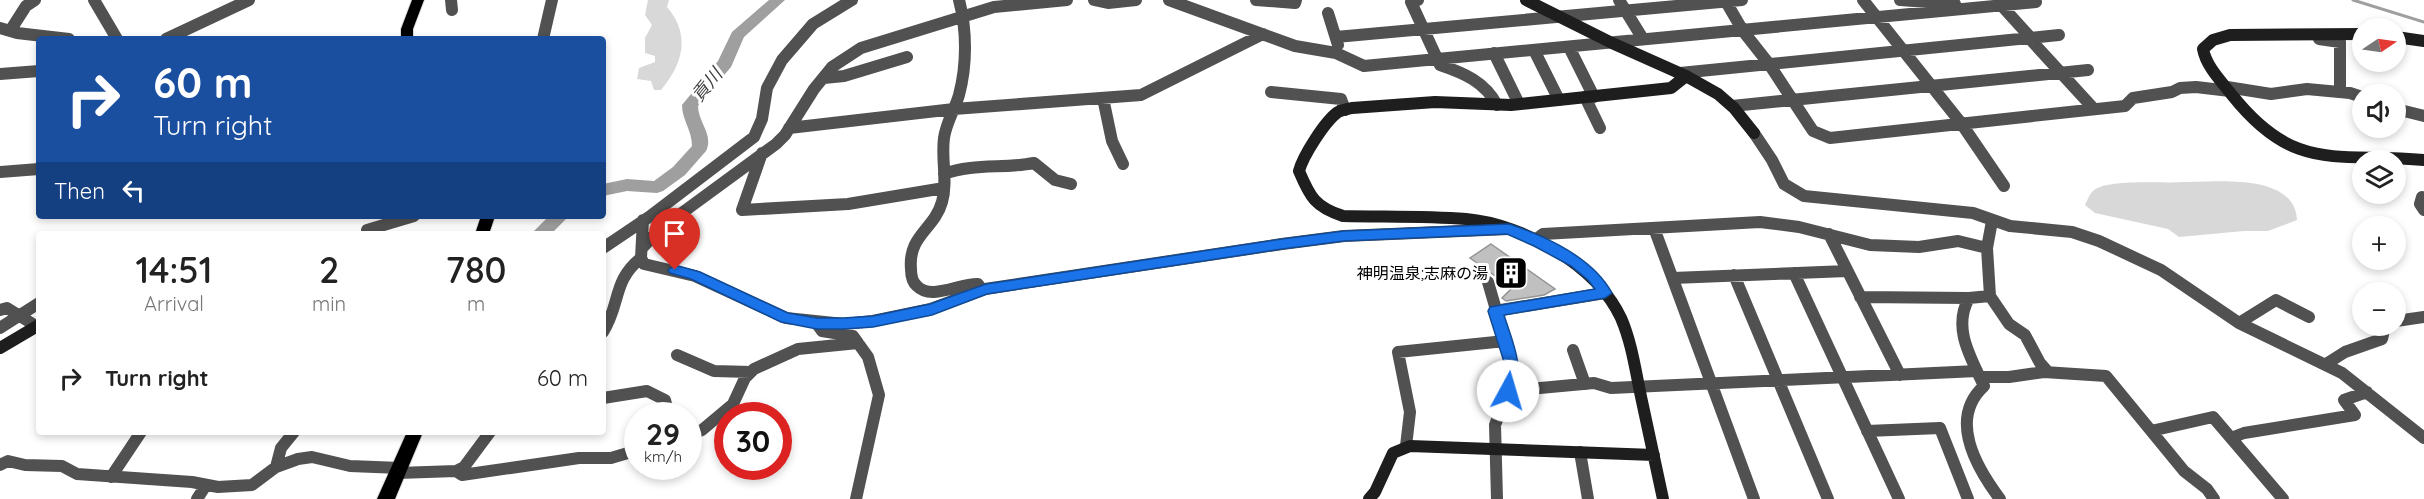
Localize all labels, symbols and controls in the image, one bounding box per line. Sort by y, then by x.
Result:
north arrow [2352,18,2406,72]
map controls [2352,18,2406,336]
text: 60 m [153,56,253,109]
icon: right [54,60,132,138]
water label: 貢川 [686,62,728,106]
button: sound [2352,84,2406,138]
text: Turn right [153,108,272,142]
button: layers [2352,150,2406,204]
icon: left [117,174,150,207]
text: Then [54,177,105,205]
pin [649,208,700,270]
button: + [2352,216,2406,270]
icon: arrive [658,217,691,250]
text: 14:51 [136,247,213,292]
text: 2 [319,247,339,292]
text: 780 [446,247,506,292]
building icon: 神明温泉;志麻の湯 [1493,255,1529,291]
place label: 神明温泉;志麻の湯 [1357,263,1488,283]
button: − [2352,282,2406,336]
text: Arrival [144,291,204,316]
text: min [312,291,346,316]
text: m [467,291,485,316]
position arrow [1476,359,1540,423]
icon: right [54,362,87,395]
text: Turn right [105,364,209,392]
text: 60 m [537,364,588,392]
speed limit sign: 30 [714,402,792,480]
text: 29 [646,415,680,453]
text: km/h [644,447,682,466]

